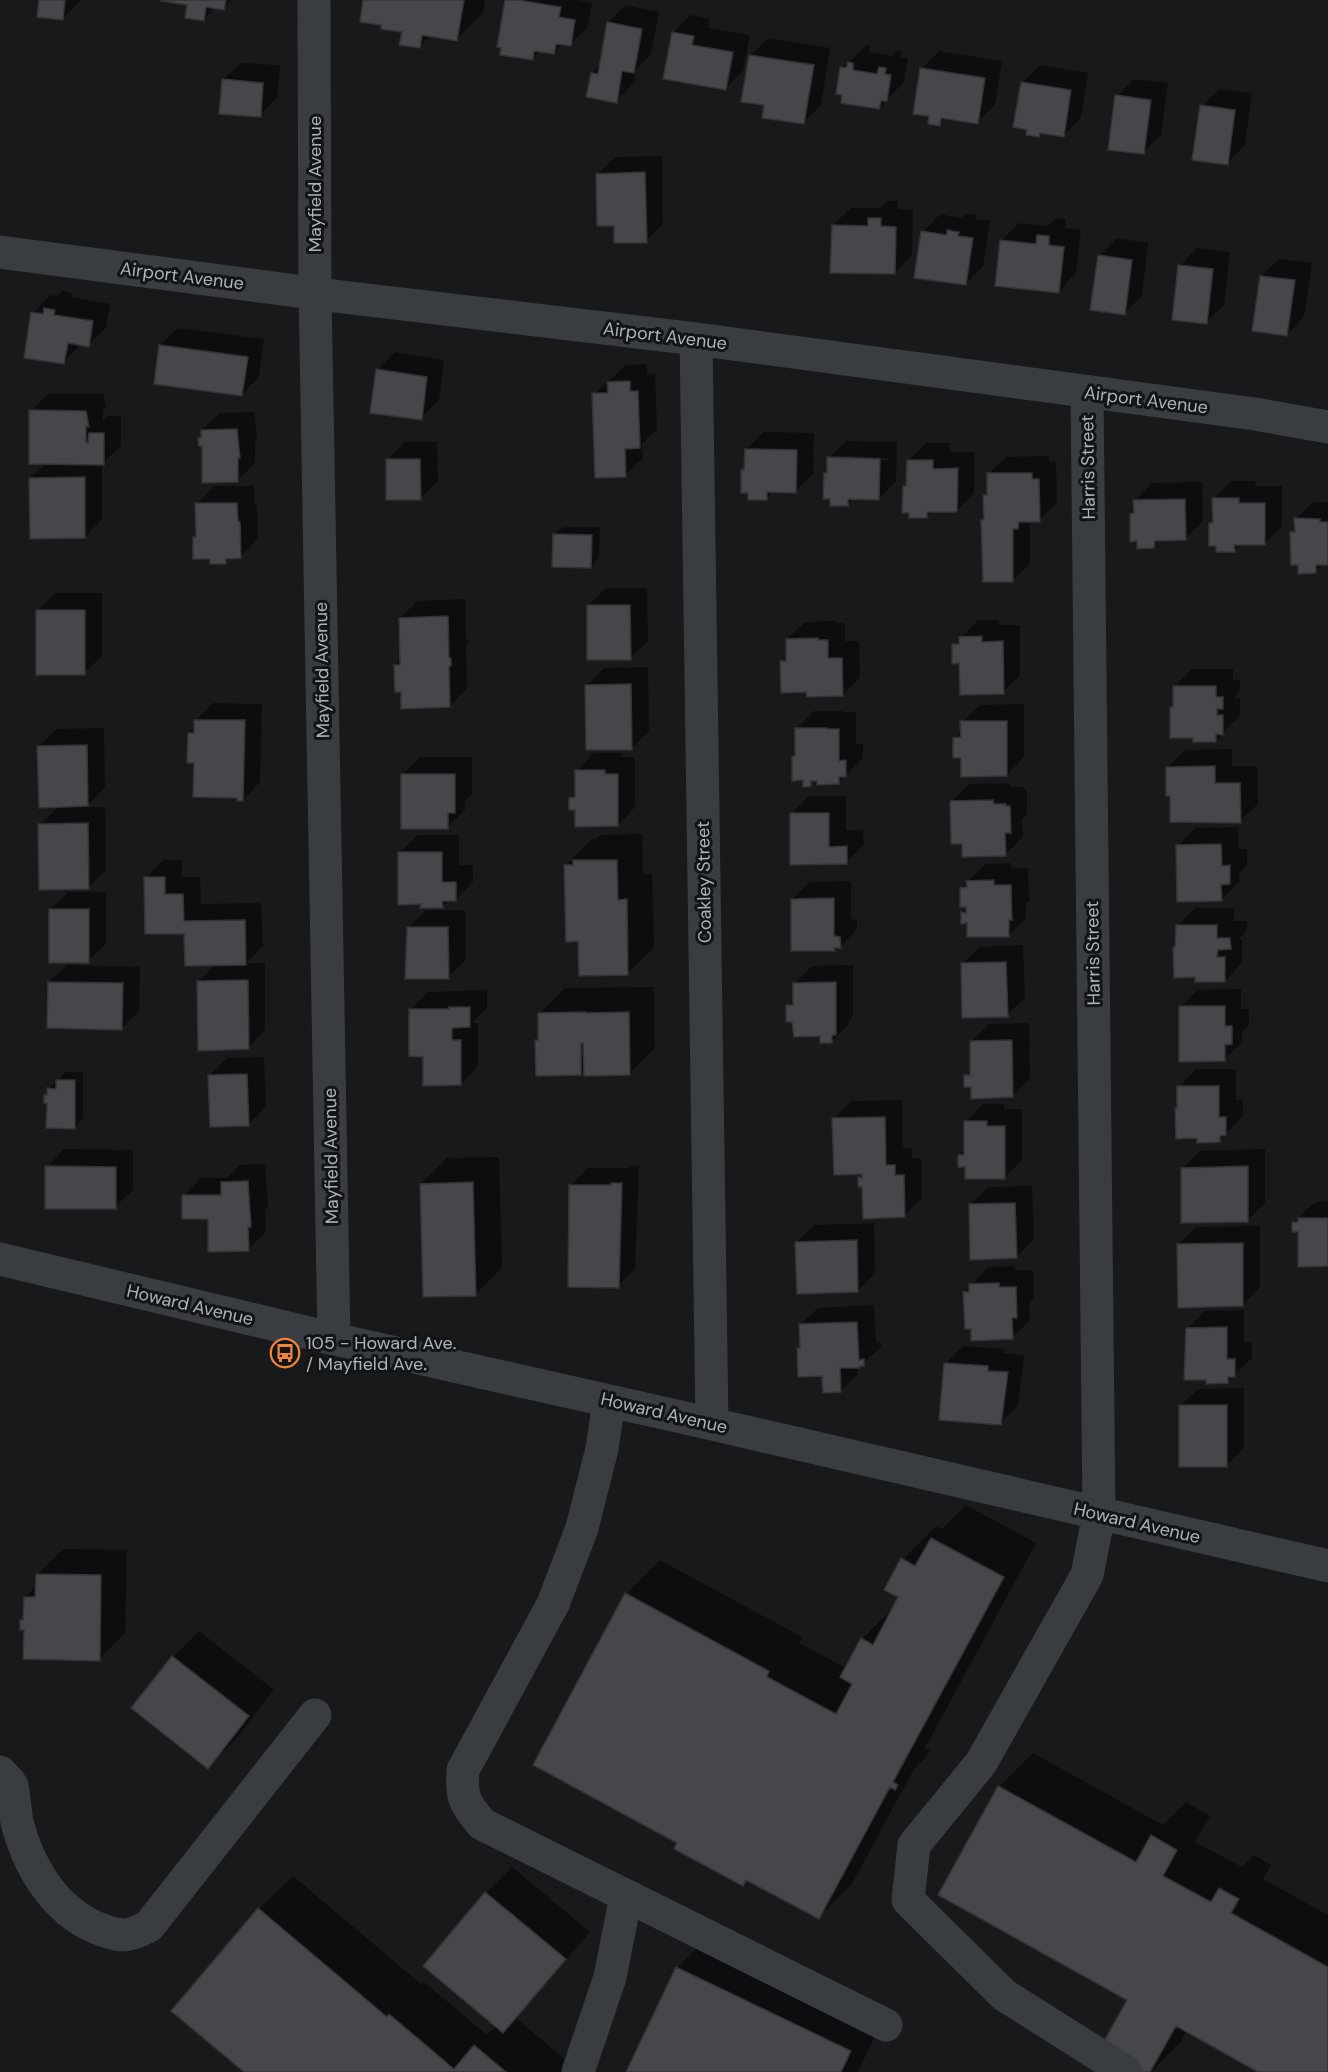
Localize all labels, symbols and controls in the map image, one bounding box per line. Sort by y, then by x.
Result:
street label: Mayfield Avenue [303,116,327,252]
street label: Airport Avenue [119,257,245,295]
street label: Airport Avenue [602,317,728,355]
street label: Airport Avenue [1083,381,1209,419]
street label: Harris Street [1075,415,1101,519]
street label: Mayfield Avenue [309,602,335,738]
street label: Coakley Street [691,821,717,943]
street label: Harris Street [1080,901,1106,1005]
street label: Mayfield Avenue [318,1088,344,1224]
street label: Howard Avenue [124,1279,256,1331]
place label: 105 - Howard Ave. / Mayfield Ave. [306,1331,456,1376]
bus stop icon: 105 - Howard Ave. / Mayfield Ave. [269,1337,301,1369]
street label: Howard Avenue [598,1387,730,1439]
street label: Howard Avenue [1071,1497,1203,1549]

